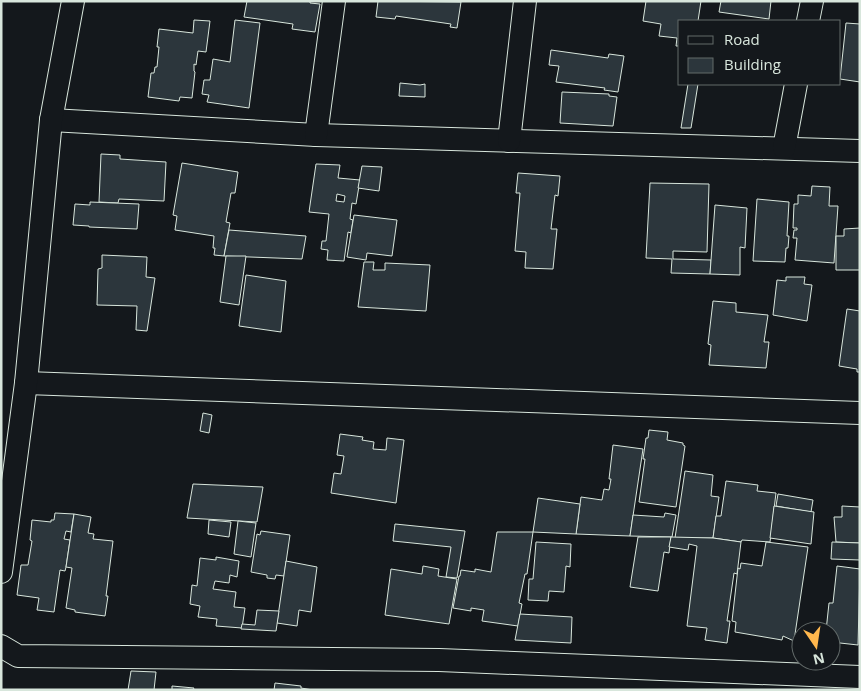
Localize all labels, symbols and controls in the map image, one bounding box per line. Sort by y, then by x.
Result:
legend [678,20,841,85]
text: Road [724,29,760,49]
text: Building [724,54,781,74]
north arrow [791,621,841,671]
text: N [811,649,827,670]

